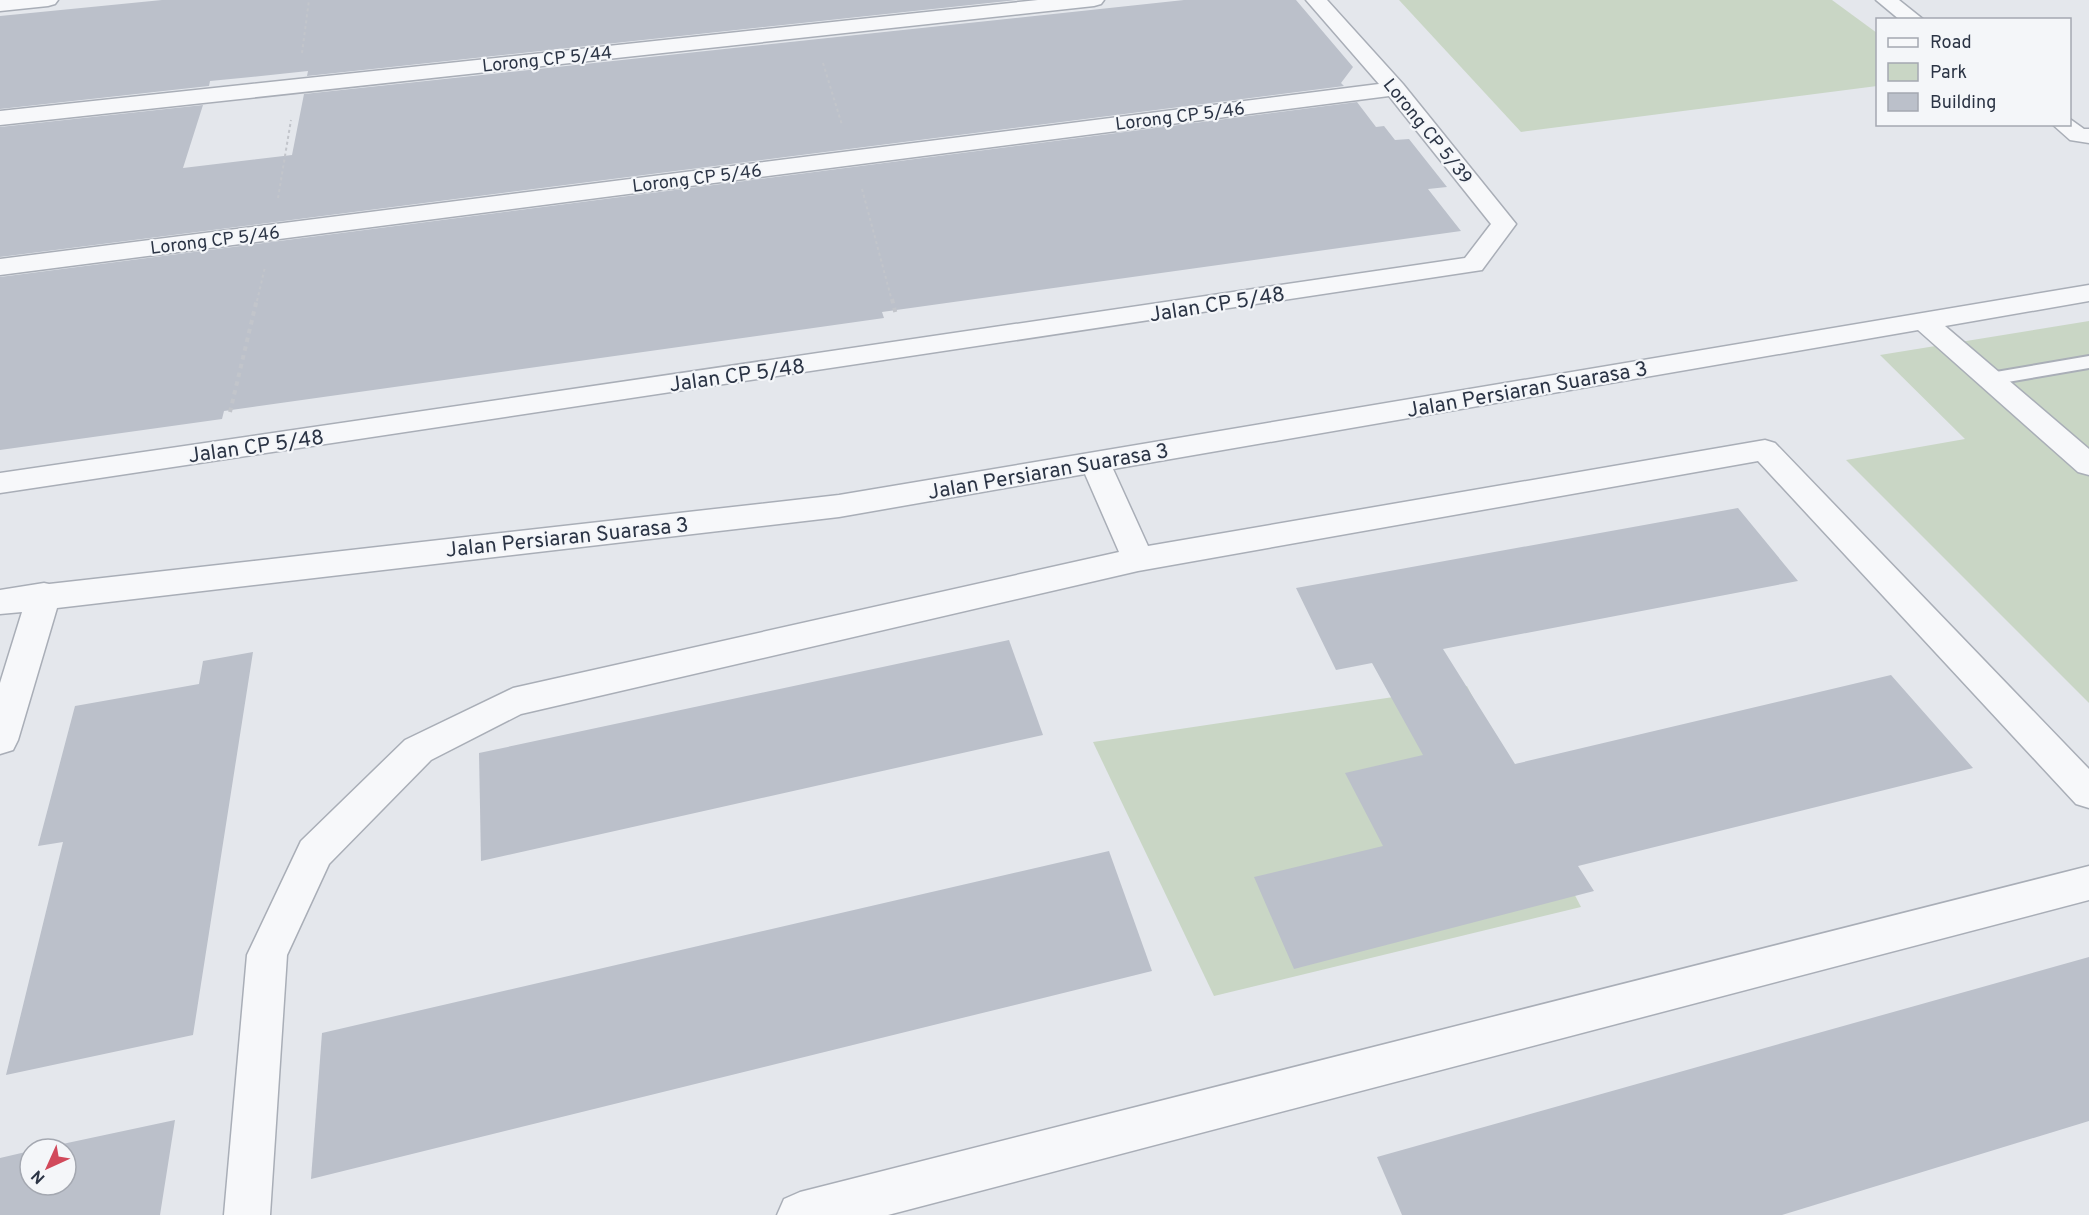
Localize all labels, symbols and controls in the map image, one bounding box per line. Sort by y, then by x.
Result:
legend [1876,18,2071,126]
text: Road [1930,32,1972,55]
street label: Lorong CP 5/44 [481,42,613,79]
text: Park [1930,62,1967,85]
street label: Lorong CP 5/39 [1377,74,1477,190]
text: Building [1930,92,1996,115]
street label: Lorong CP 5/46 [1114,98,1246,137]
street label: Lorong CP 5/46 [631,160,763,199]
street label: Lorong CP 5/46 [149,222,281,261]
street label: Jalan CP 5/48 [1148,281,1287,330]
street label: Jalan CP 5/48 [668,354,807,399]
street label: Jalan Persiaran Suarasa 3 [1405,356,1650,425]
street label: Jalan CP 5/48 [187,425,326,470]
street label: Jalan Persiaran Suarasa 3 [926,438,1171,507]
street label: Jalan Persiaran Suarasa 3 [444,512,690,565]
north arrow [18,1137,78,1197]
text: N [28,1165,50,1187]

